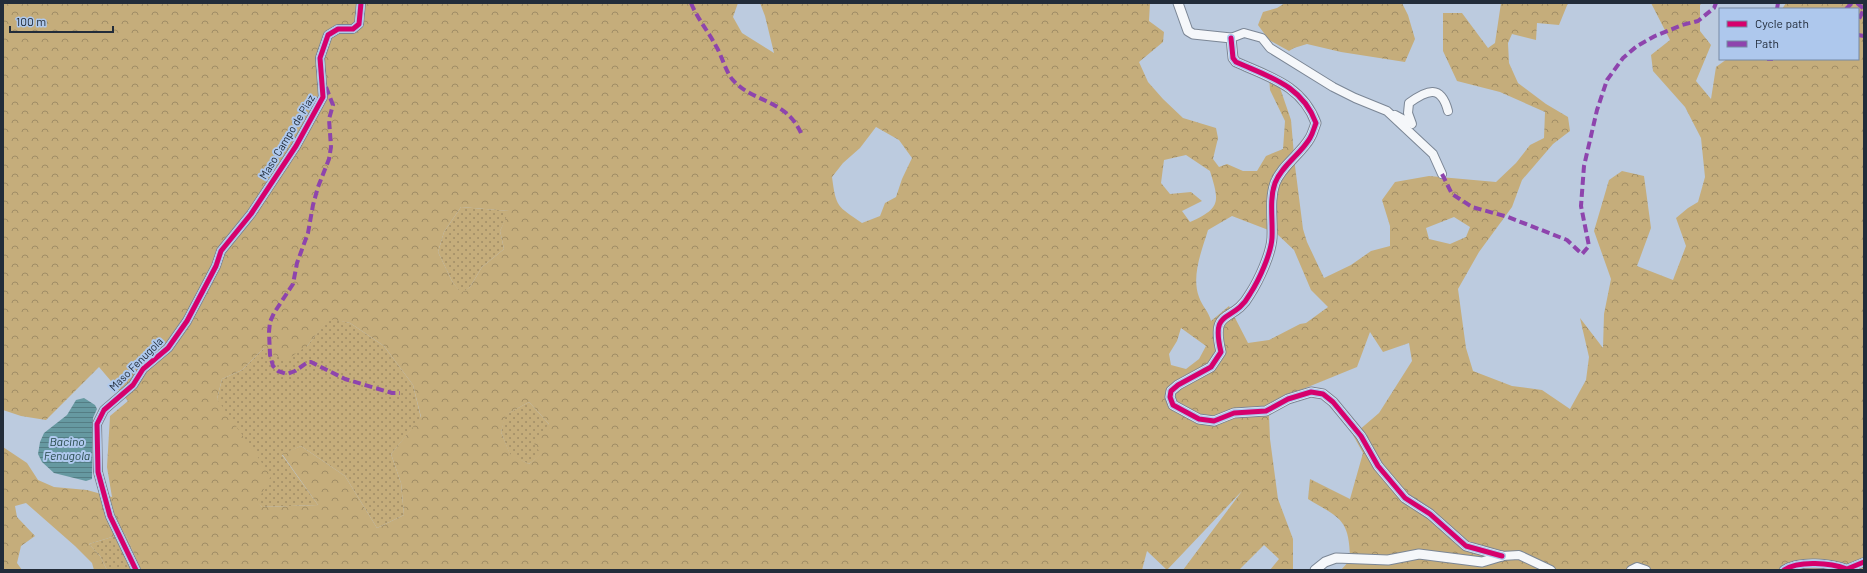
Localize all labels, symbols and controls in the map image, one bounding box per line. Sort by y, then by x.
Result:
scale bar [10,8,113,34]
legend [1719,8,1859,60]
text: 100 m [16,14,46,28]
text: Cycle path [1755,16,1809,30]
text: Path [1755,36,1779,50]
street label: Maso Campo de Piaz [256,92,317,181]
street label: Maso Fenugola [106,334,165,393]
water label: Bacino Fenugola [44,434,90,462]

